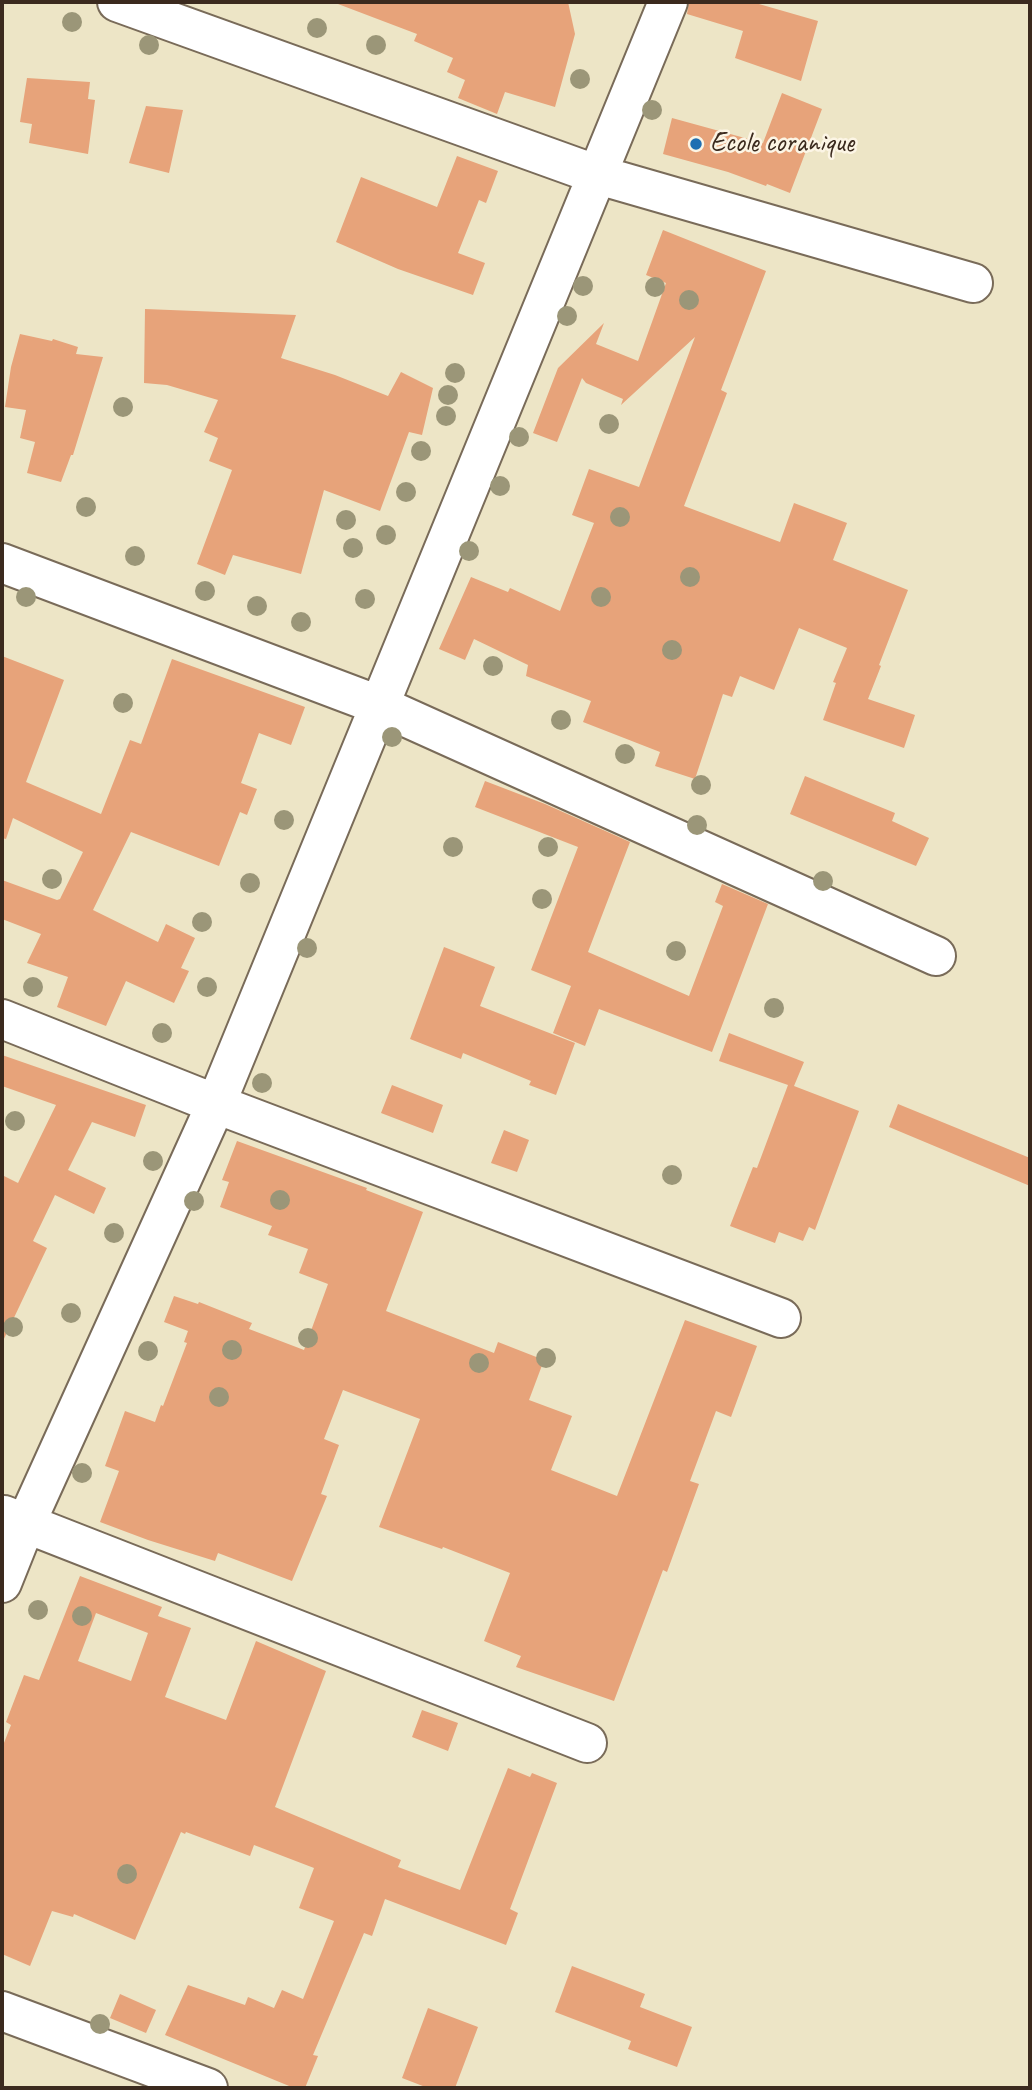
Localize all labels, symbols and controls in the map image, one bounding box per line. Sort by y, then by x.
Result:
place label: Ecole coranique [710,127,854,161]
marker: Ecole coranique [688,136,704,152]

